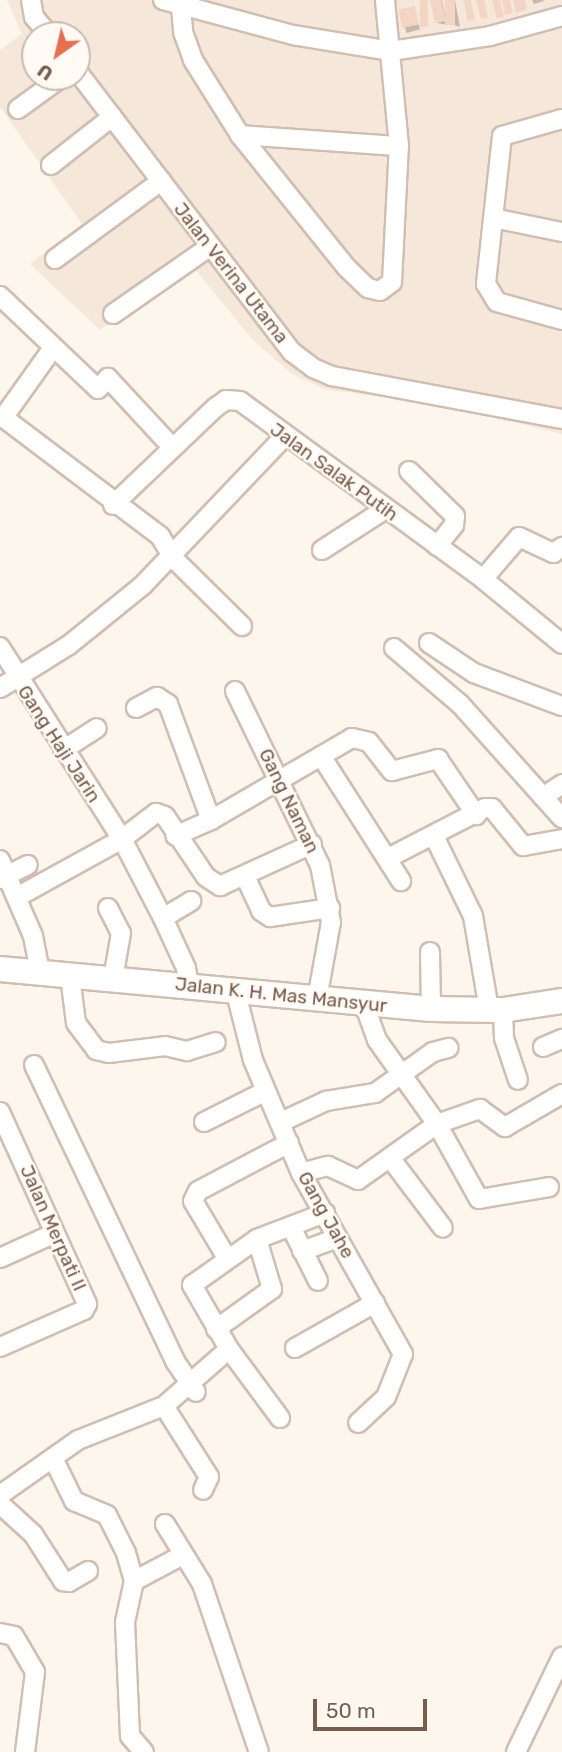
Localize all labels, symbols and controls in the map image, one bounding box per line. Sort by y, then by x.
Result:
north arrow [21,21,91,91]
text: U [33,59,57,86]
street label: Jalan Verina Utama [169,198,293,348]
street label: Jalan Salak Putih [265,418,403,526]
street label: Gang Haji Jarin [13,681,105,807]
street label: Gang Naman [254,745,324,857]
street label: Jalan K. H. Mas Mansyur [174,973,388,1017]
street label: Jalan Merpati II [15,1161,91,1295]
street label: Gang Jahe [293,1168,359,1262]
scale bar [317,1686,431,1730]
text: 50 m [326,1698,376,1723]

